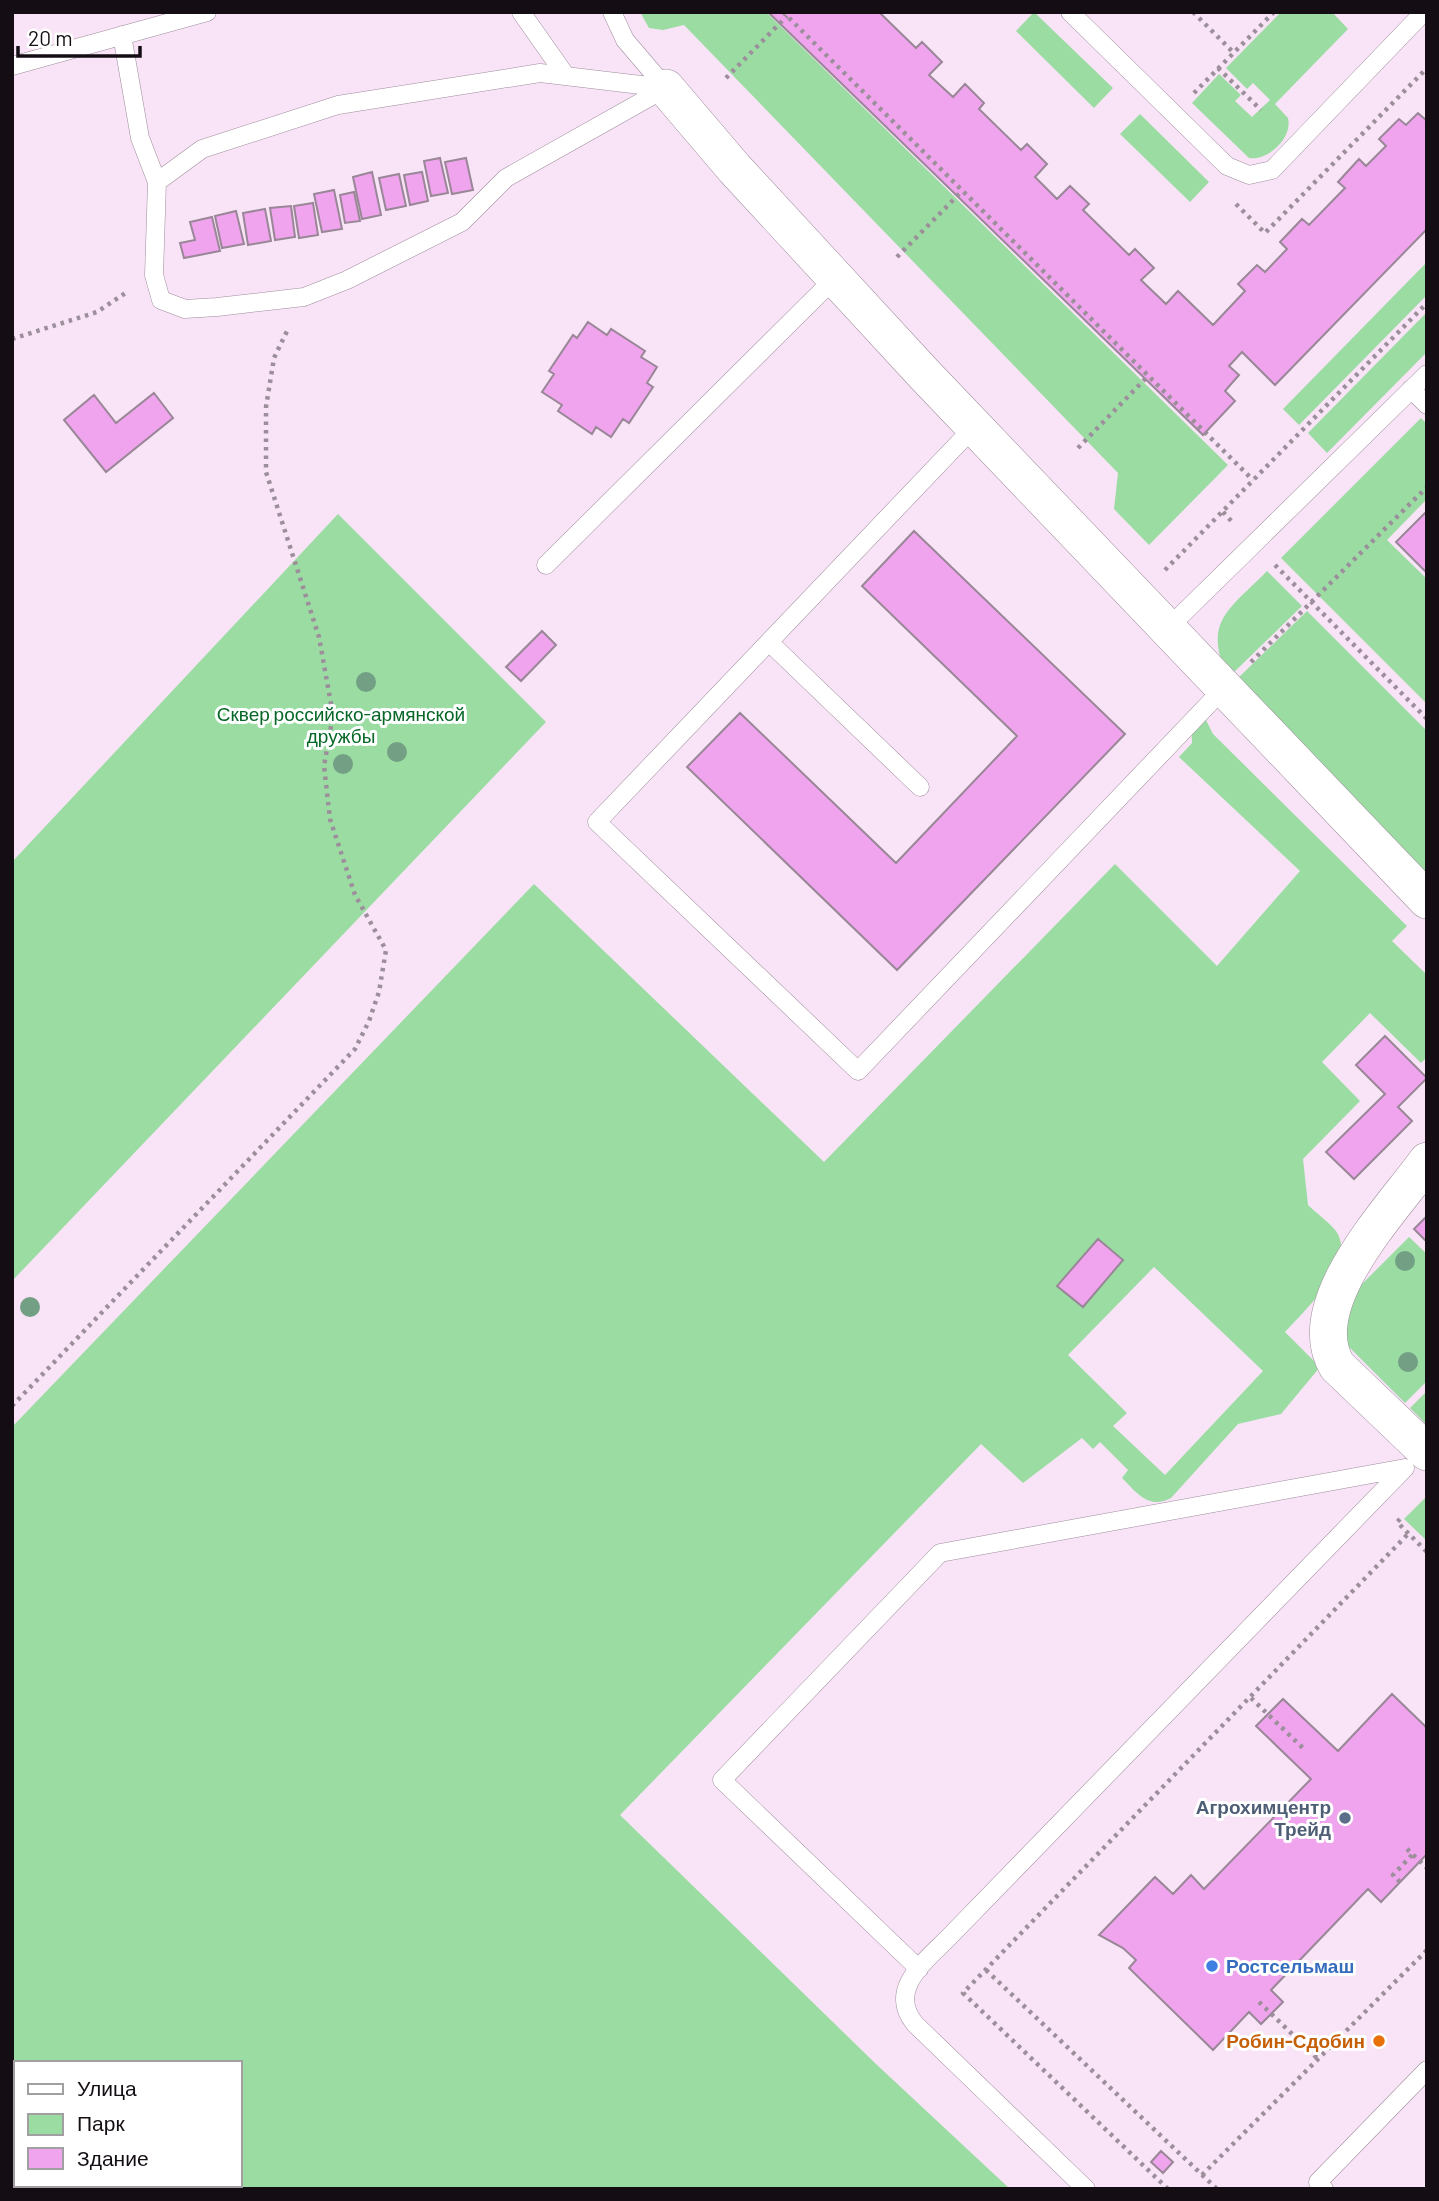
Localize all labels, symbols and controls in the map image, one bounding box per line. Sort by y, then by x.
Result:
scale bar [18,14,140,58]
text: 20 m [28,25,73,50]
park label: Сквер российско-армянской дружбы [217,702,465,747]
place label: Агрохимцентр Трейд [1196,1795,1331,1840]
marker: Агрохимцентр Трейд [1337,1810,1353,1826]
place label: Ростсельмаш [1226,1954,1354,1977]
marker: Ростсельмаш [1204,1958,1220,1974]
place label: Робин-Сдобин [1226,2029,1365,2052]
marker: Робин-Сдобин [1371,2033,1387,2049]
legend [14,2061,242,2187]
text: Улица [77,2075,137,2100]
text: Парк [77,2110,125,2135]
text: Здание [77,2145,149,2170]

